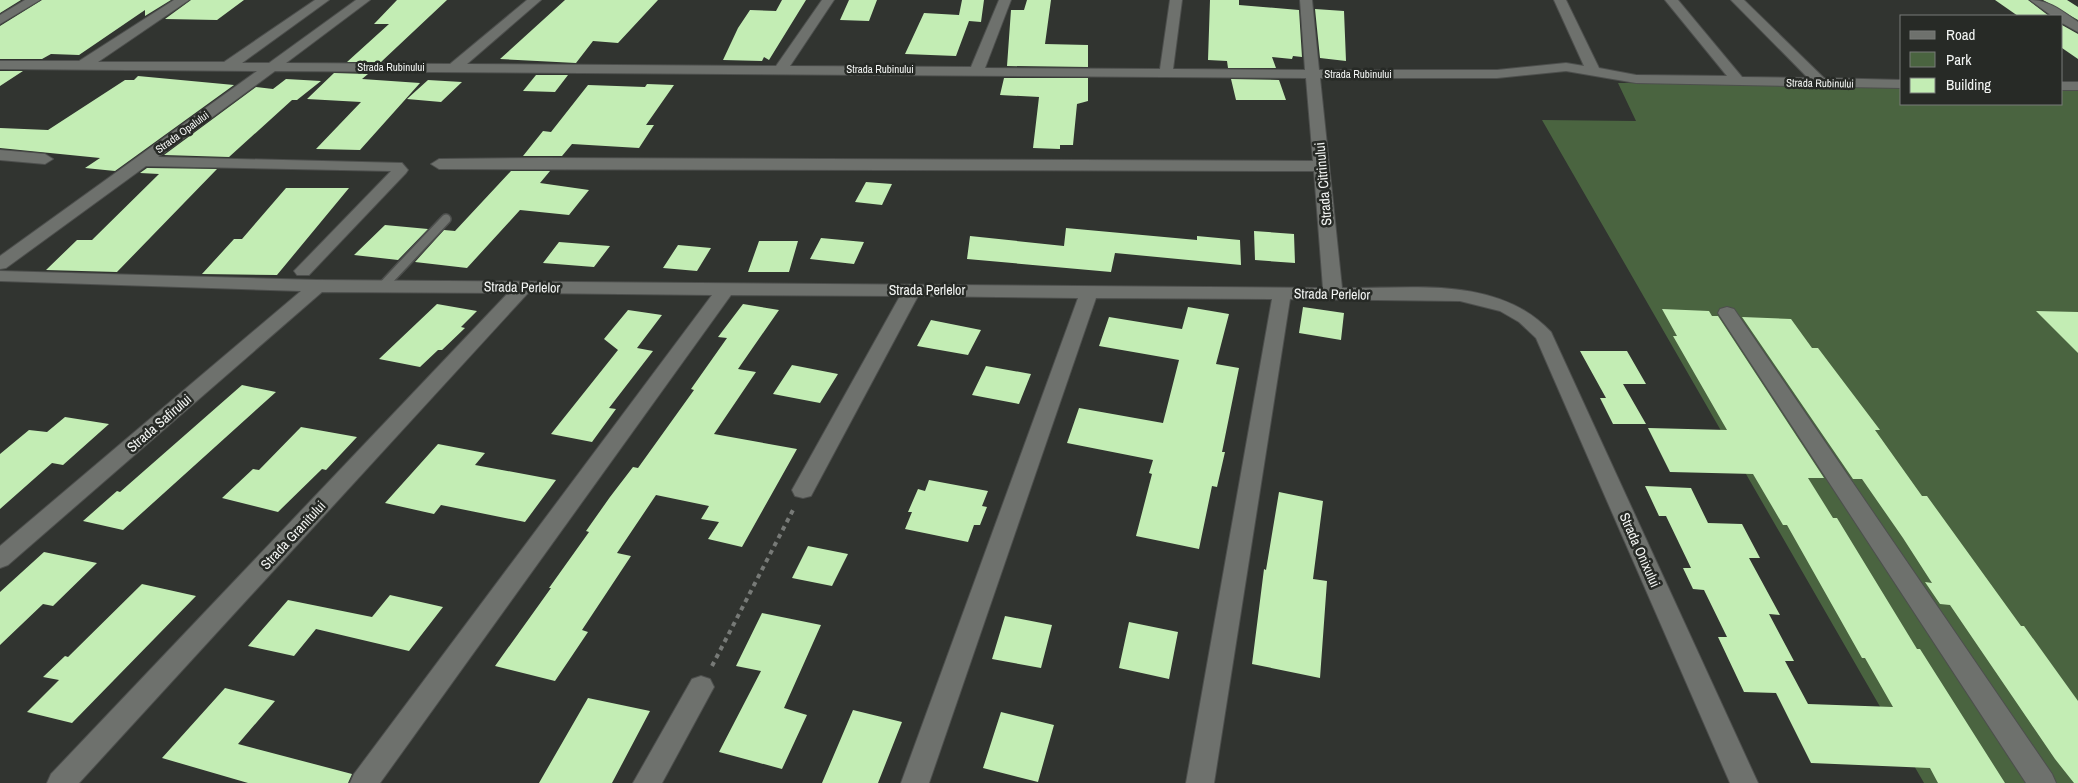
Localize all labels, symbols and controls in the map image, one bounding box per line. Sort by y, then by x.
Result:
legend [1900,15,2063,105]
text: Road [1946,24,1975,45]
text: Park [1946,49,1972,70]
street label: Strada Rubinului [357,60,425,74]
street label: Strada Rubinului [846,62,914,76]
street label: Strada Rubinului [1324,67,1392,81]
text: Building [1946,74,1991,95]
street label: Strada Rubinului [1786,75,1854,91]
street label: Strada Opalului [153,108,211,156]
street label: Strada Citrinului [1310,142,1336,226]
street label: Strada Perlelor [484,277,561,297]
street label: Strada Perlelor [889,281,965,299]
street label: Strada Perlelor [1294,284,1371,304]
street label: Strada Safirului [123,390,195,456]
street label: Strada Granitului [257,497,329,573]
street label: Strada Onixului [1616,510,1664,590]

